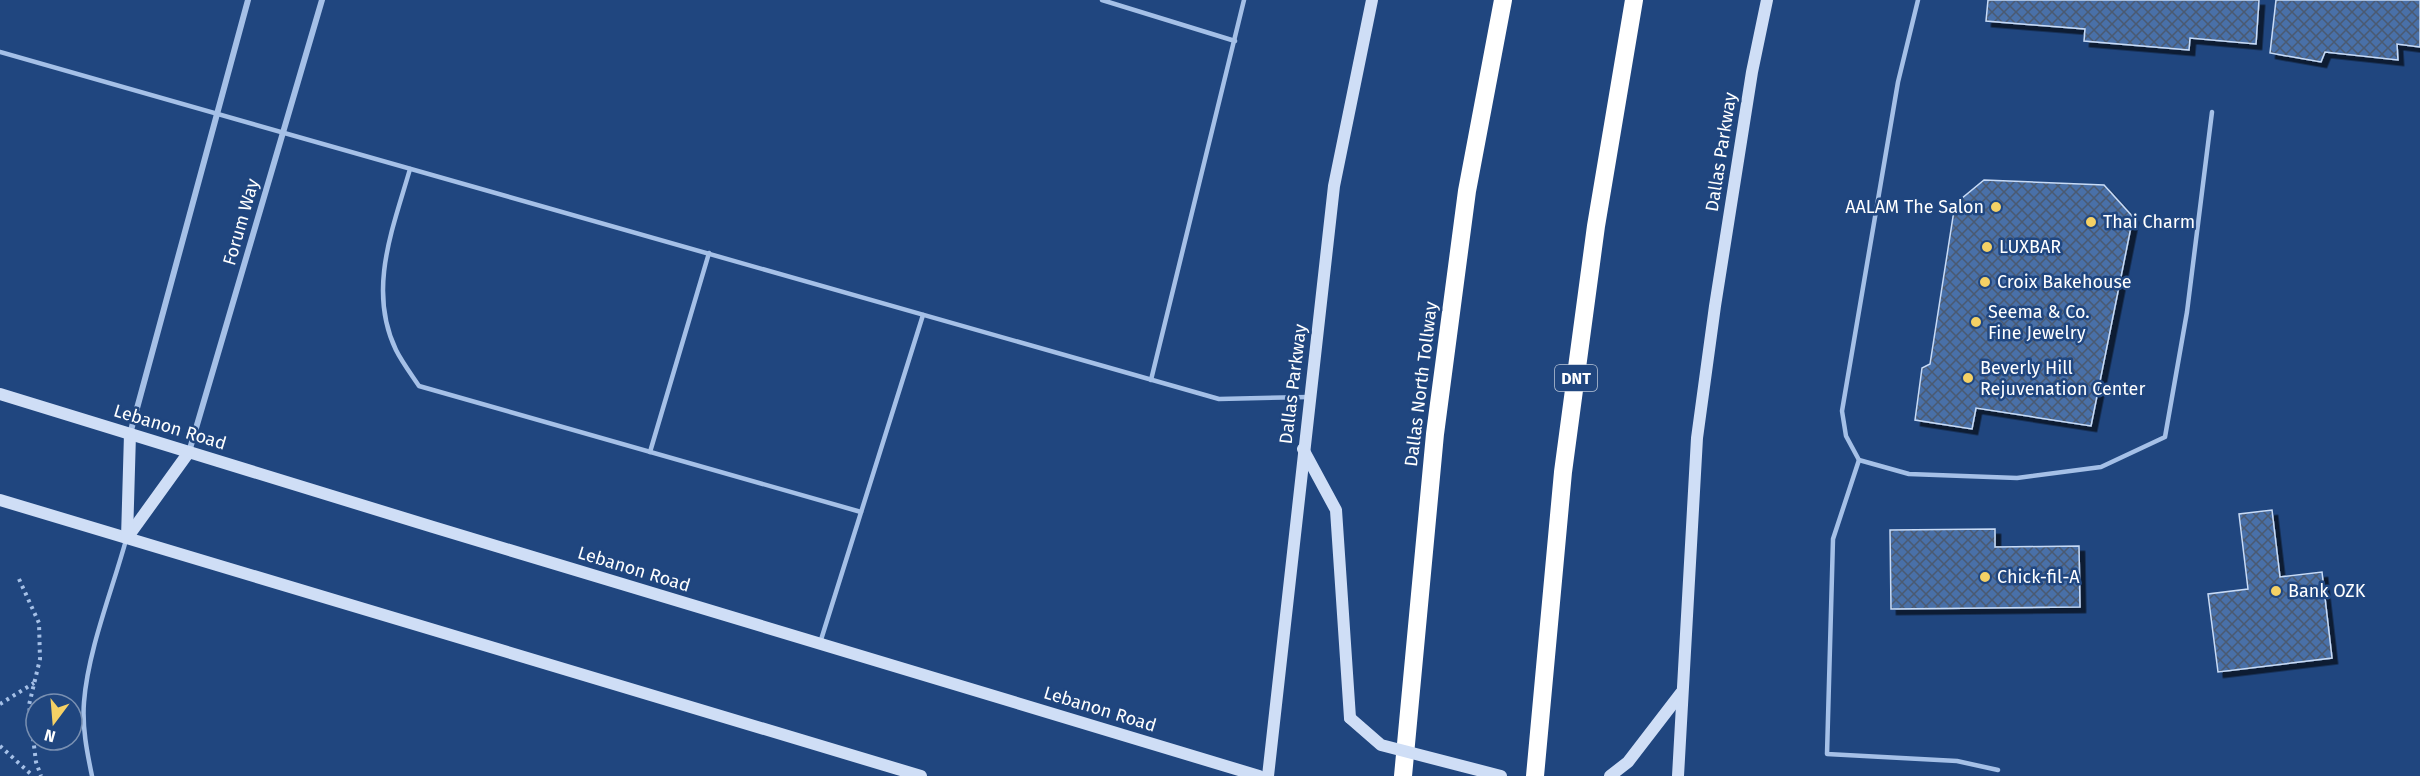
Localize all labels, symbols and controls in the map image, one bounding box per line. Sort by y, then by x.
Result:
street label: Dallas Parkway [1701,91,1741,213]
street label: Forum Way [218,176,264,268]
place label: AALAM The Salon [1845,196,1984,218]
marker: AALAM The Salon [1989,200,2003,214]
place label: Thai Charm [2103,211,2195,233]
marker: Thai Charm [2084,215,2098,229]
place label: LUXBAR [1999,236,2061,258]
marker: LUXBAR [1980,240,1994,254]
place label: Croix Bakehouse [1997,271,2132,293]
marker: Croix Bakehouse [1978,275,1992,289]
street label: Dallas North Tollway [1400,300,1442,468]
place label: Seema & Co. Fine Jewelry [1988,301,2090,344]
marker: Seema & Co. Fine Jewelry [1969,315,1983,329]
street label: Dallas Parkway [1275,323,1311,445]
place label: Beverly Hill Rejuvenation Center [1980,357,2145,400]
road number: DNT [1555,365,1597,391]
marker: Beverly Hill Rejuvenation Center [1961,371,1975,385]
street label: Lebanon Road [111,399,229,455]
street label: Lebanon Road [575,541,693,597]
place label: Chick-fil-A [1997,566,2080,588]
marker: Chick-fil-A [1978,570,1992,584]
place label: Bank OZK [2288,580,2366,602]
marker: Bank OZK [2269,584,2283,598]
street label: Lebanon Road [1041,681,1159,737]
north arrow [24,692,84,752]
text: N [42,725,58,747]

